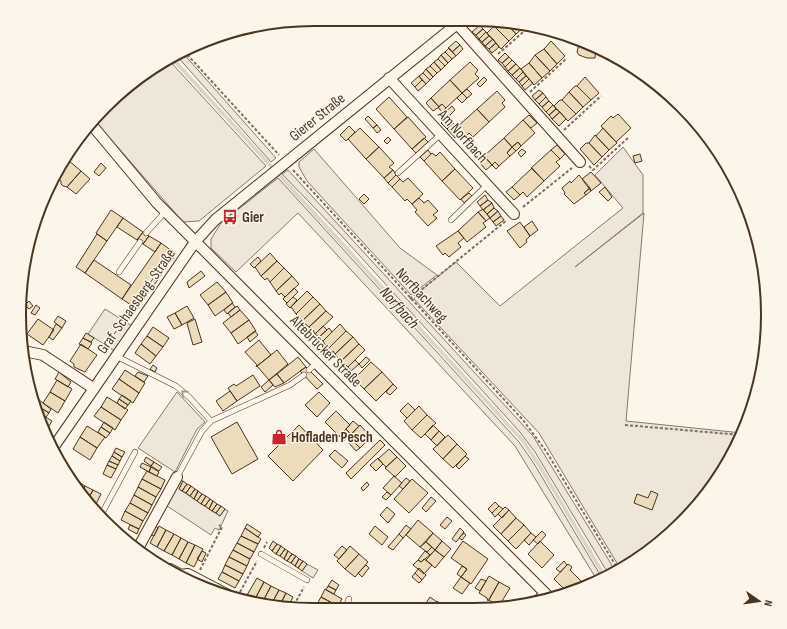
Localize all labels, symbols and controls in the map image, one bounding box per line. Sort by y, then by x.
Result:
street label: Gierer Straße [286,89,349,146]
street label: Am Norfbach [433,105,492,167]
bus stop icon: Gier [221,208,239,226]
place label: Gier [242,208,264,227]
street label: Graf-Schaesberg-Straße [93,245,180,358]
street label: Norfbachweg [392,264,452,326]
water label: Norfbach [376,282,424,332]
street label: Altebrücker Straße [285,311,366,391]
one-way arrow [182,390,189,397]
shop icon: Hofladen Pesch [270,428,288,446]
place label: Hofladen Pesch [291,428,373,447]
north arrow [739,581,779,621]
text: N [761,599,775,608]

